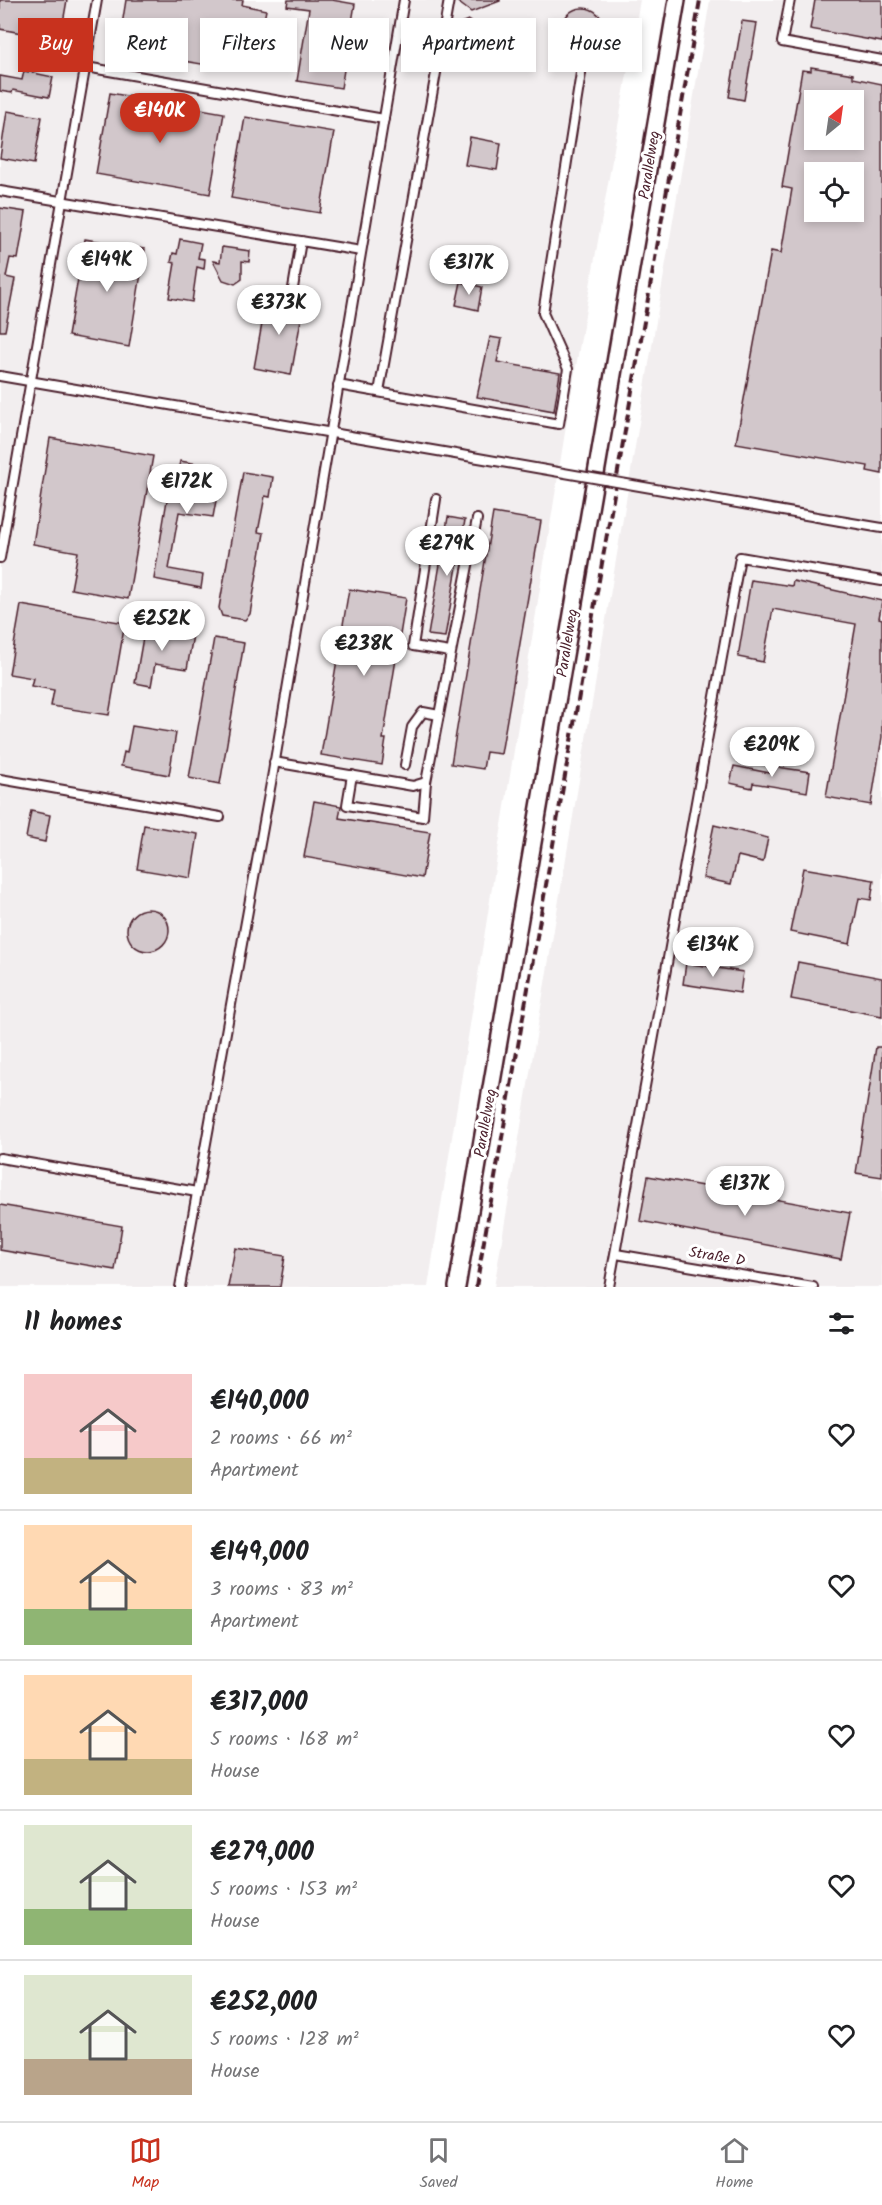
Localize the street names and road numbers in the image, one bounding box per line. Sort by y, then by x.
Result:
street label: Parallelweg [633,129,667,201]
street label: Parallelweg [551,607,585,679]
street label: Parallelweg [468,1087,504,1159]
street label: Straße D [687,1241,747,1273]

